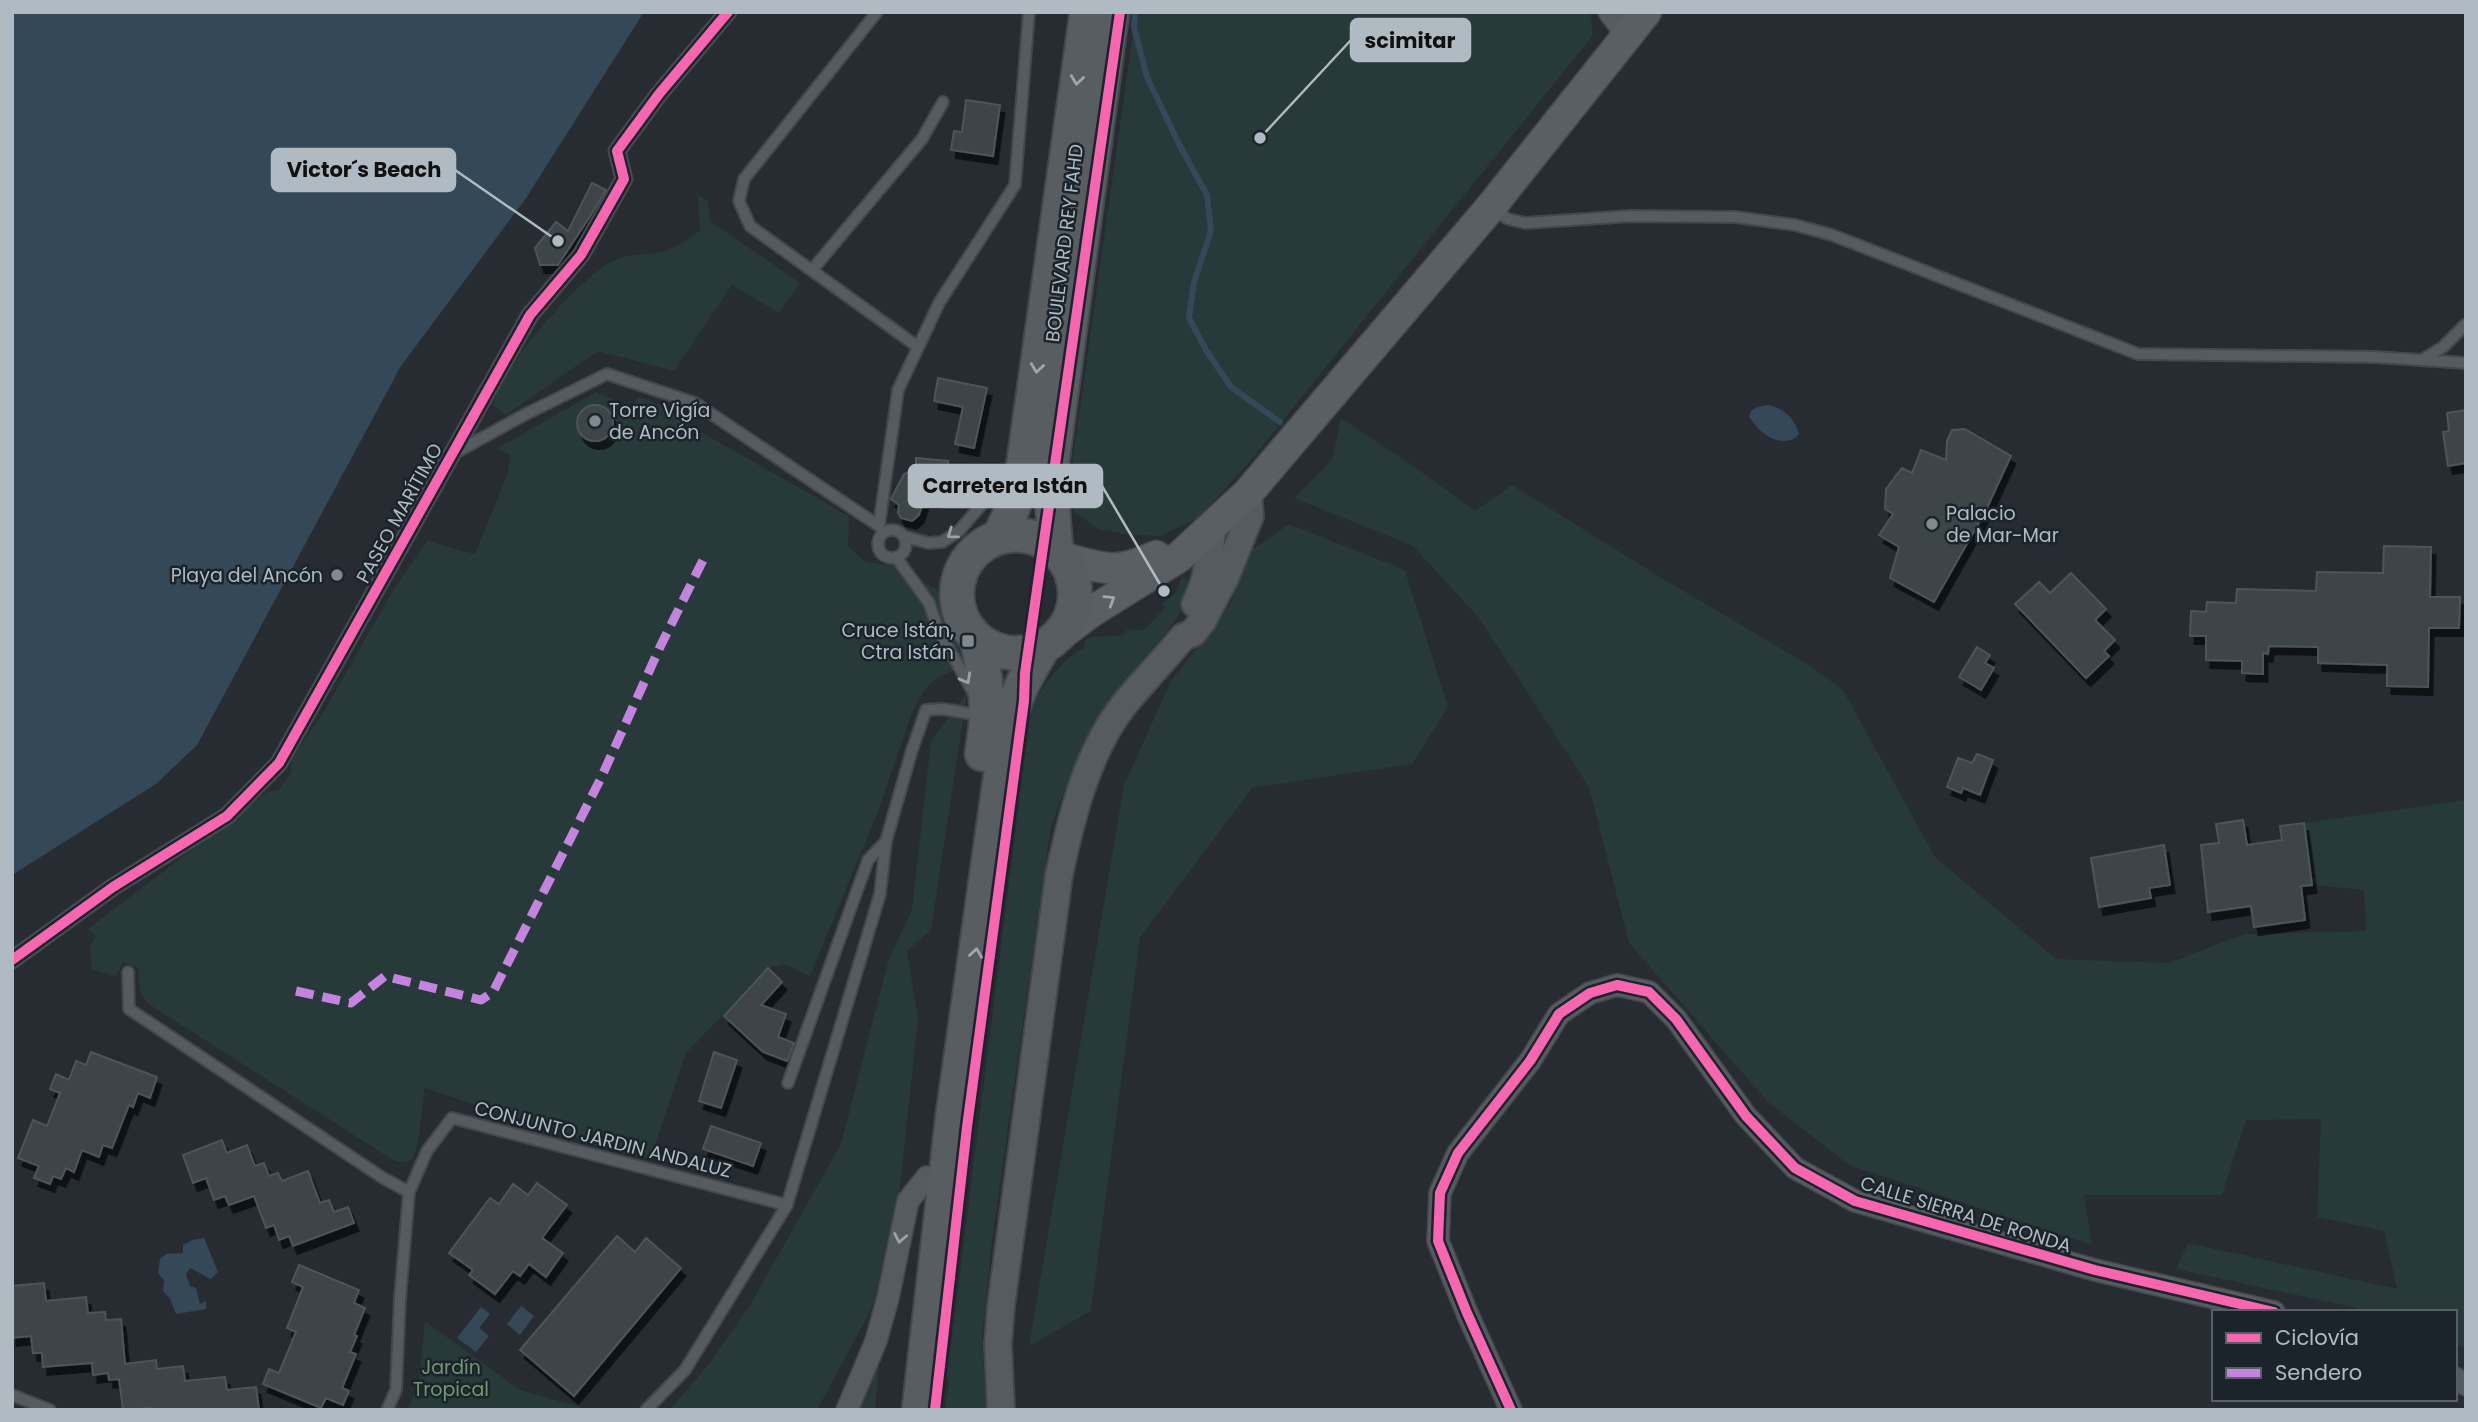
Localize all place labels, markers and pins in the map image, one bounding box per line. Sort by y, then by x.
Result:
callout: scimitar [1351,19,1470,61]
callout: Victor´s Beach [272,149,455,191]
place label: Torre Vigía de Ancón [609,397,710,446]
marker: Torre Vigía de Ancón [587,413,603,429]
callout: Carretera Istán [909,465,1102,507]
place label: Palacio de Mar-Mar [1946,500,2059,549]
marker: Palacio de Mar-Mar [1924,516,1940,532]
place label: Playa del Ancón [171,562,323,589]
marker: Playa del Ancón [329,567,345,583]
place label: Cruce Istán, Ctra Istán [841,617,954,666]
marker: Cruce Istán, Ctra Istán [960,633,976,649]

